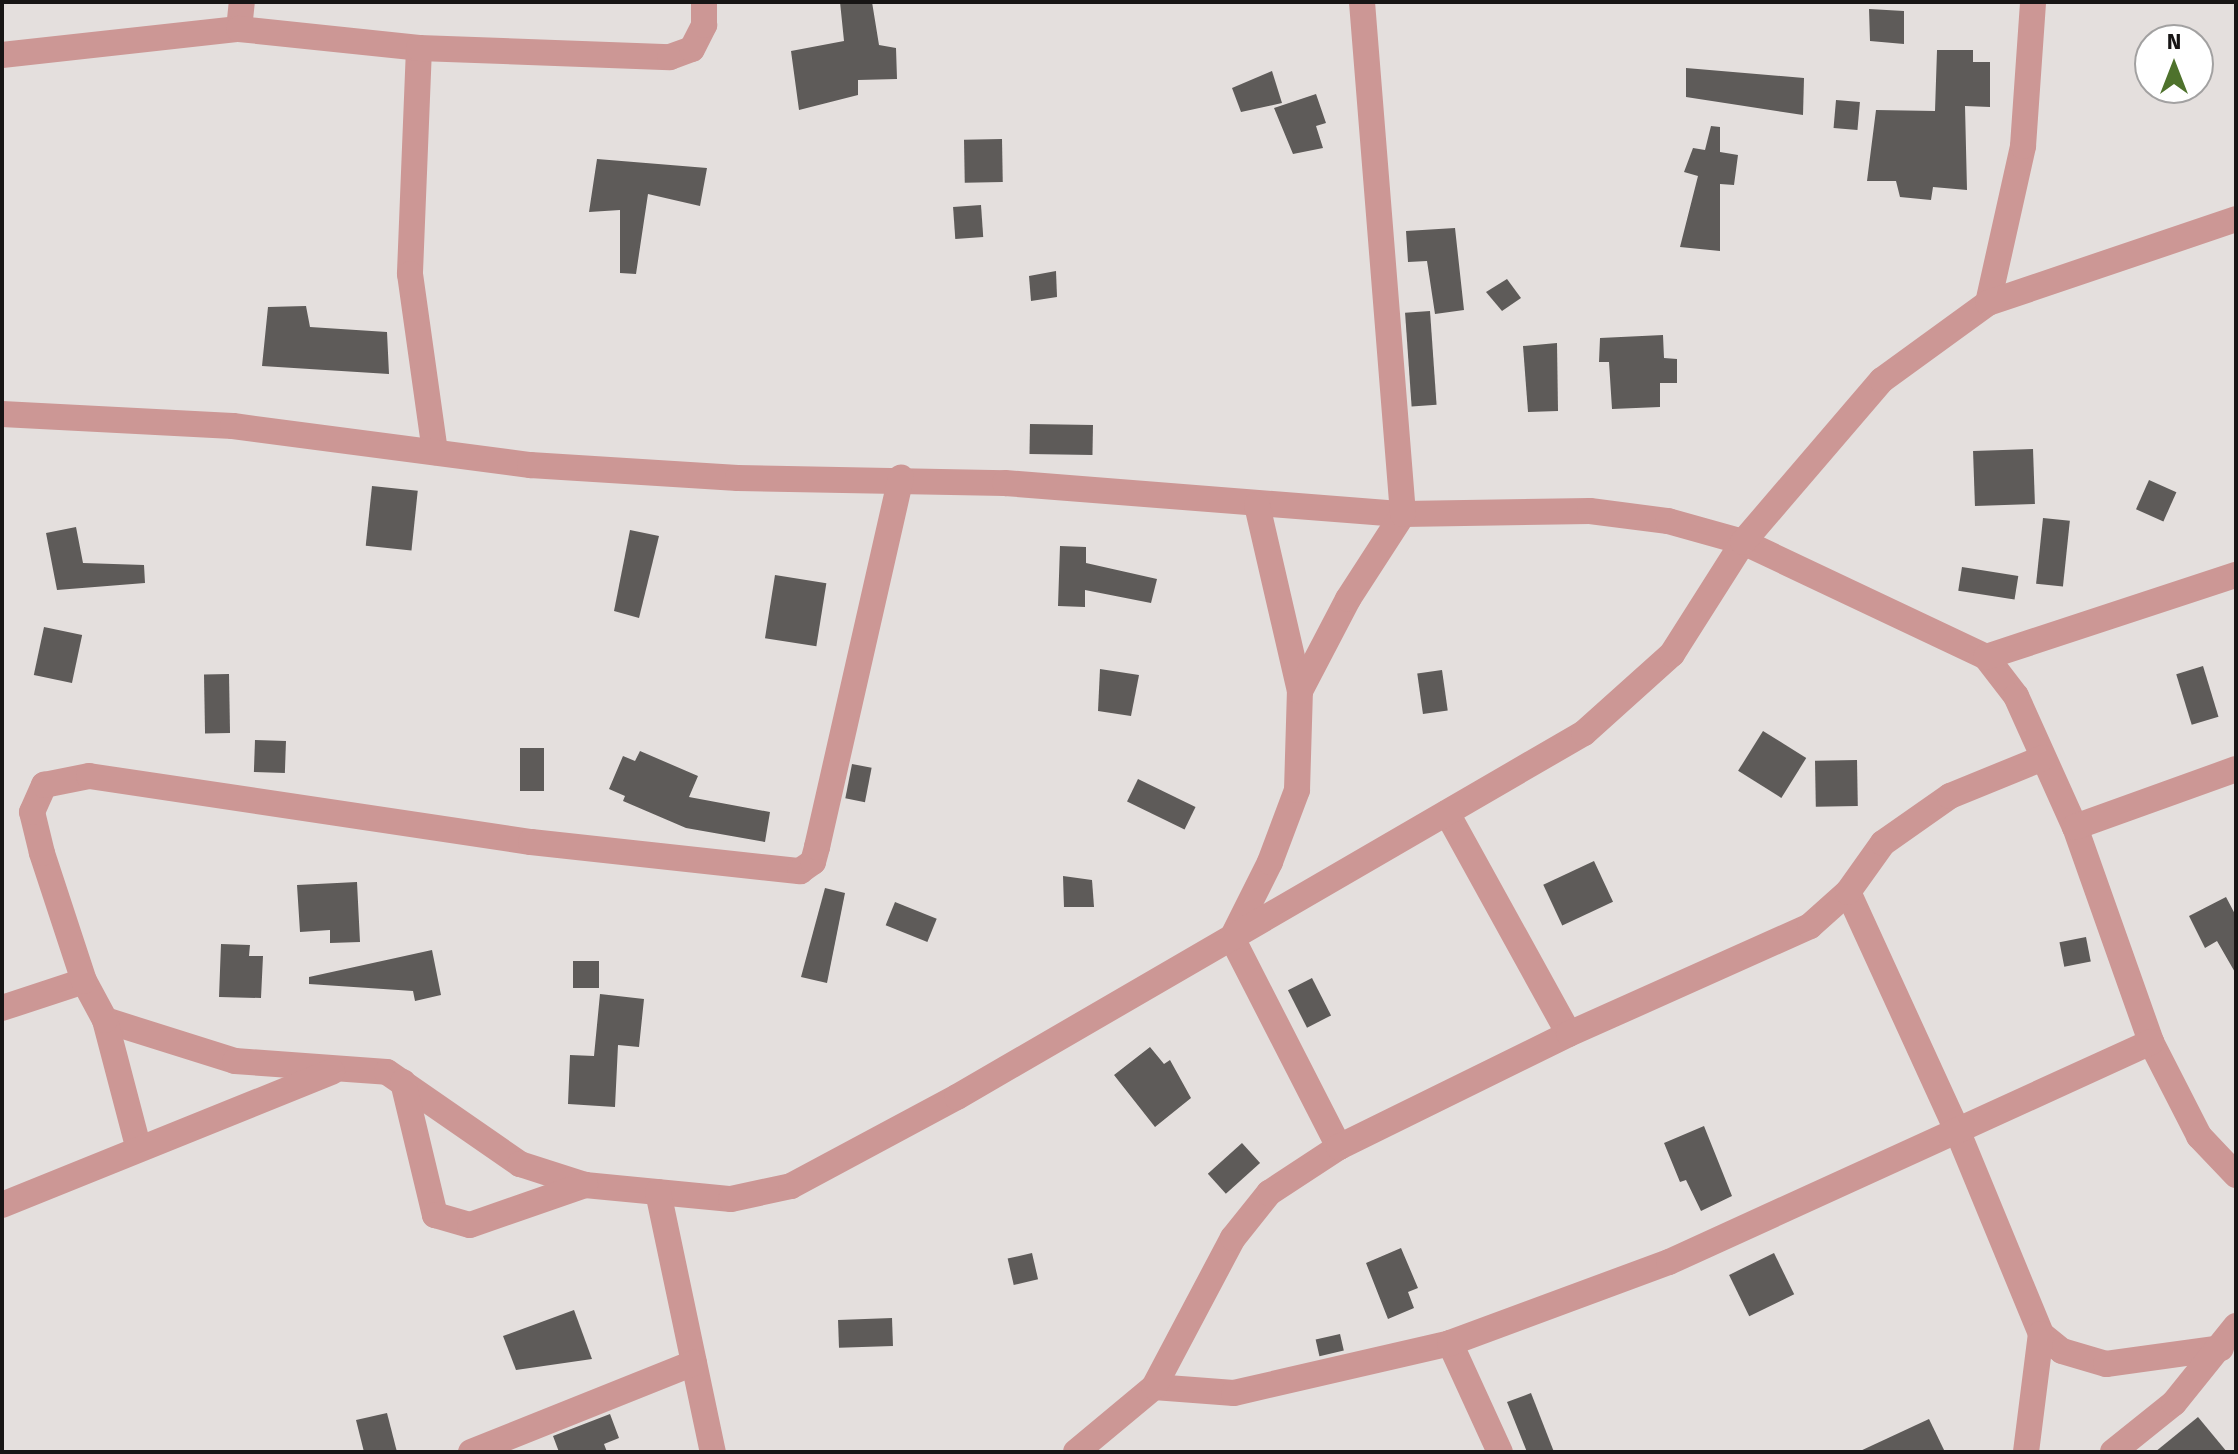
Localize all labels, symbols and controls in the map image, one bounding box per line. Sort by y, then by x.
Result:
north arrow [2134,24,2214,104]
text: N [2167,28,2181,55]

